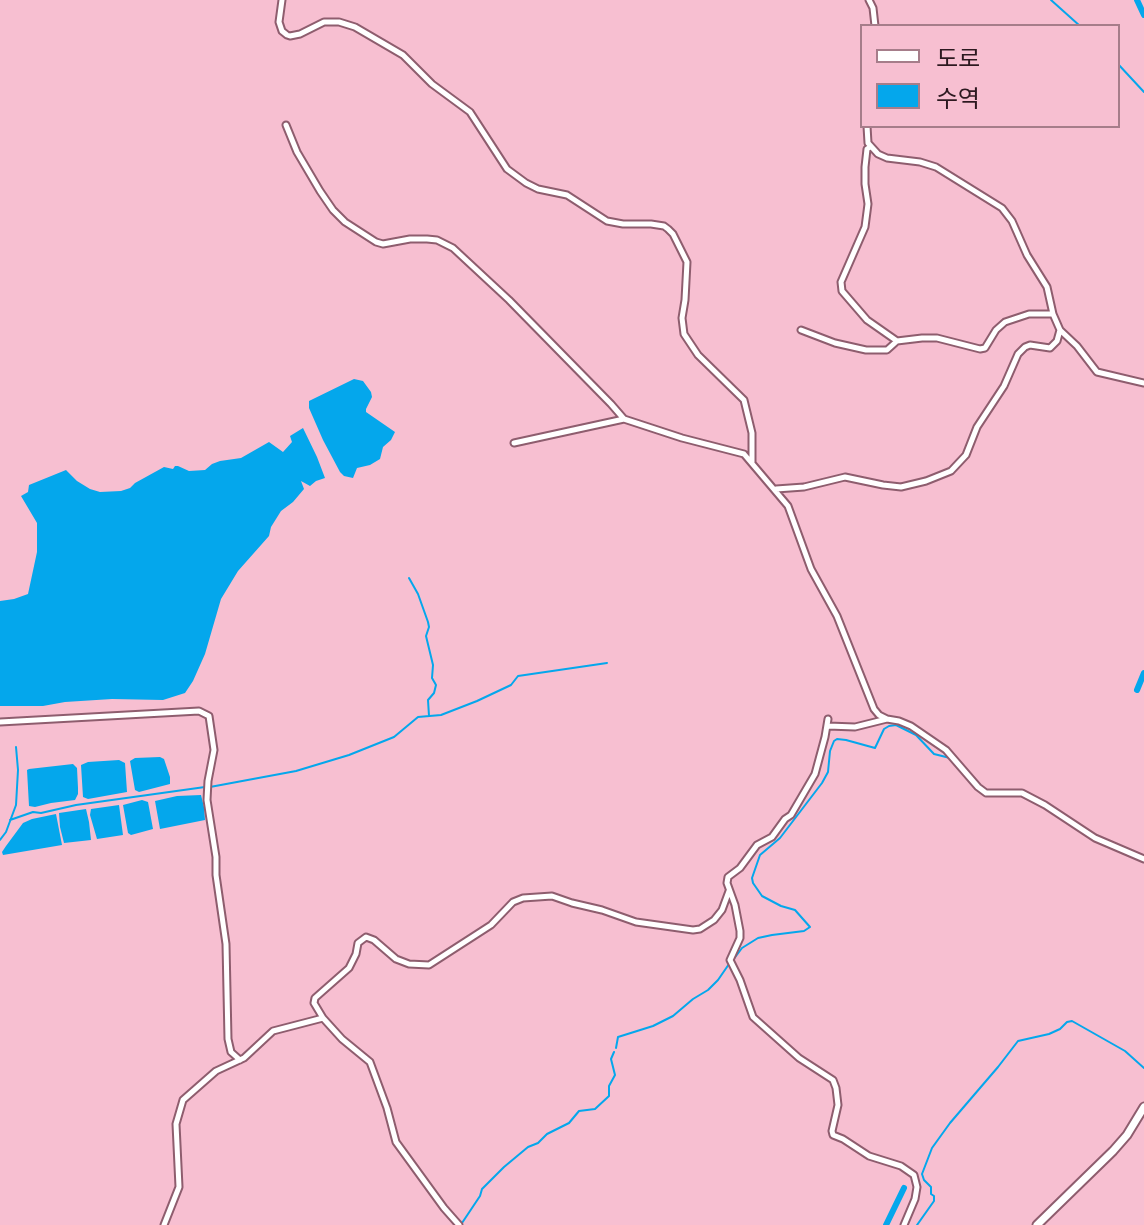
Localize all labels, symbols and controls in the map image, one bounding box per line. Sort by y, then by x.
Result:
legend [860,24,1120,128]
text: 도로 [936,43,980,74]
text: 수역 [936,83,980,114]

